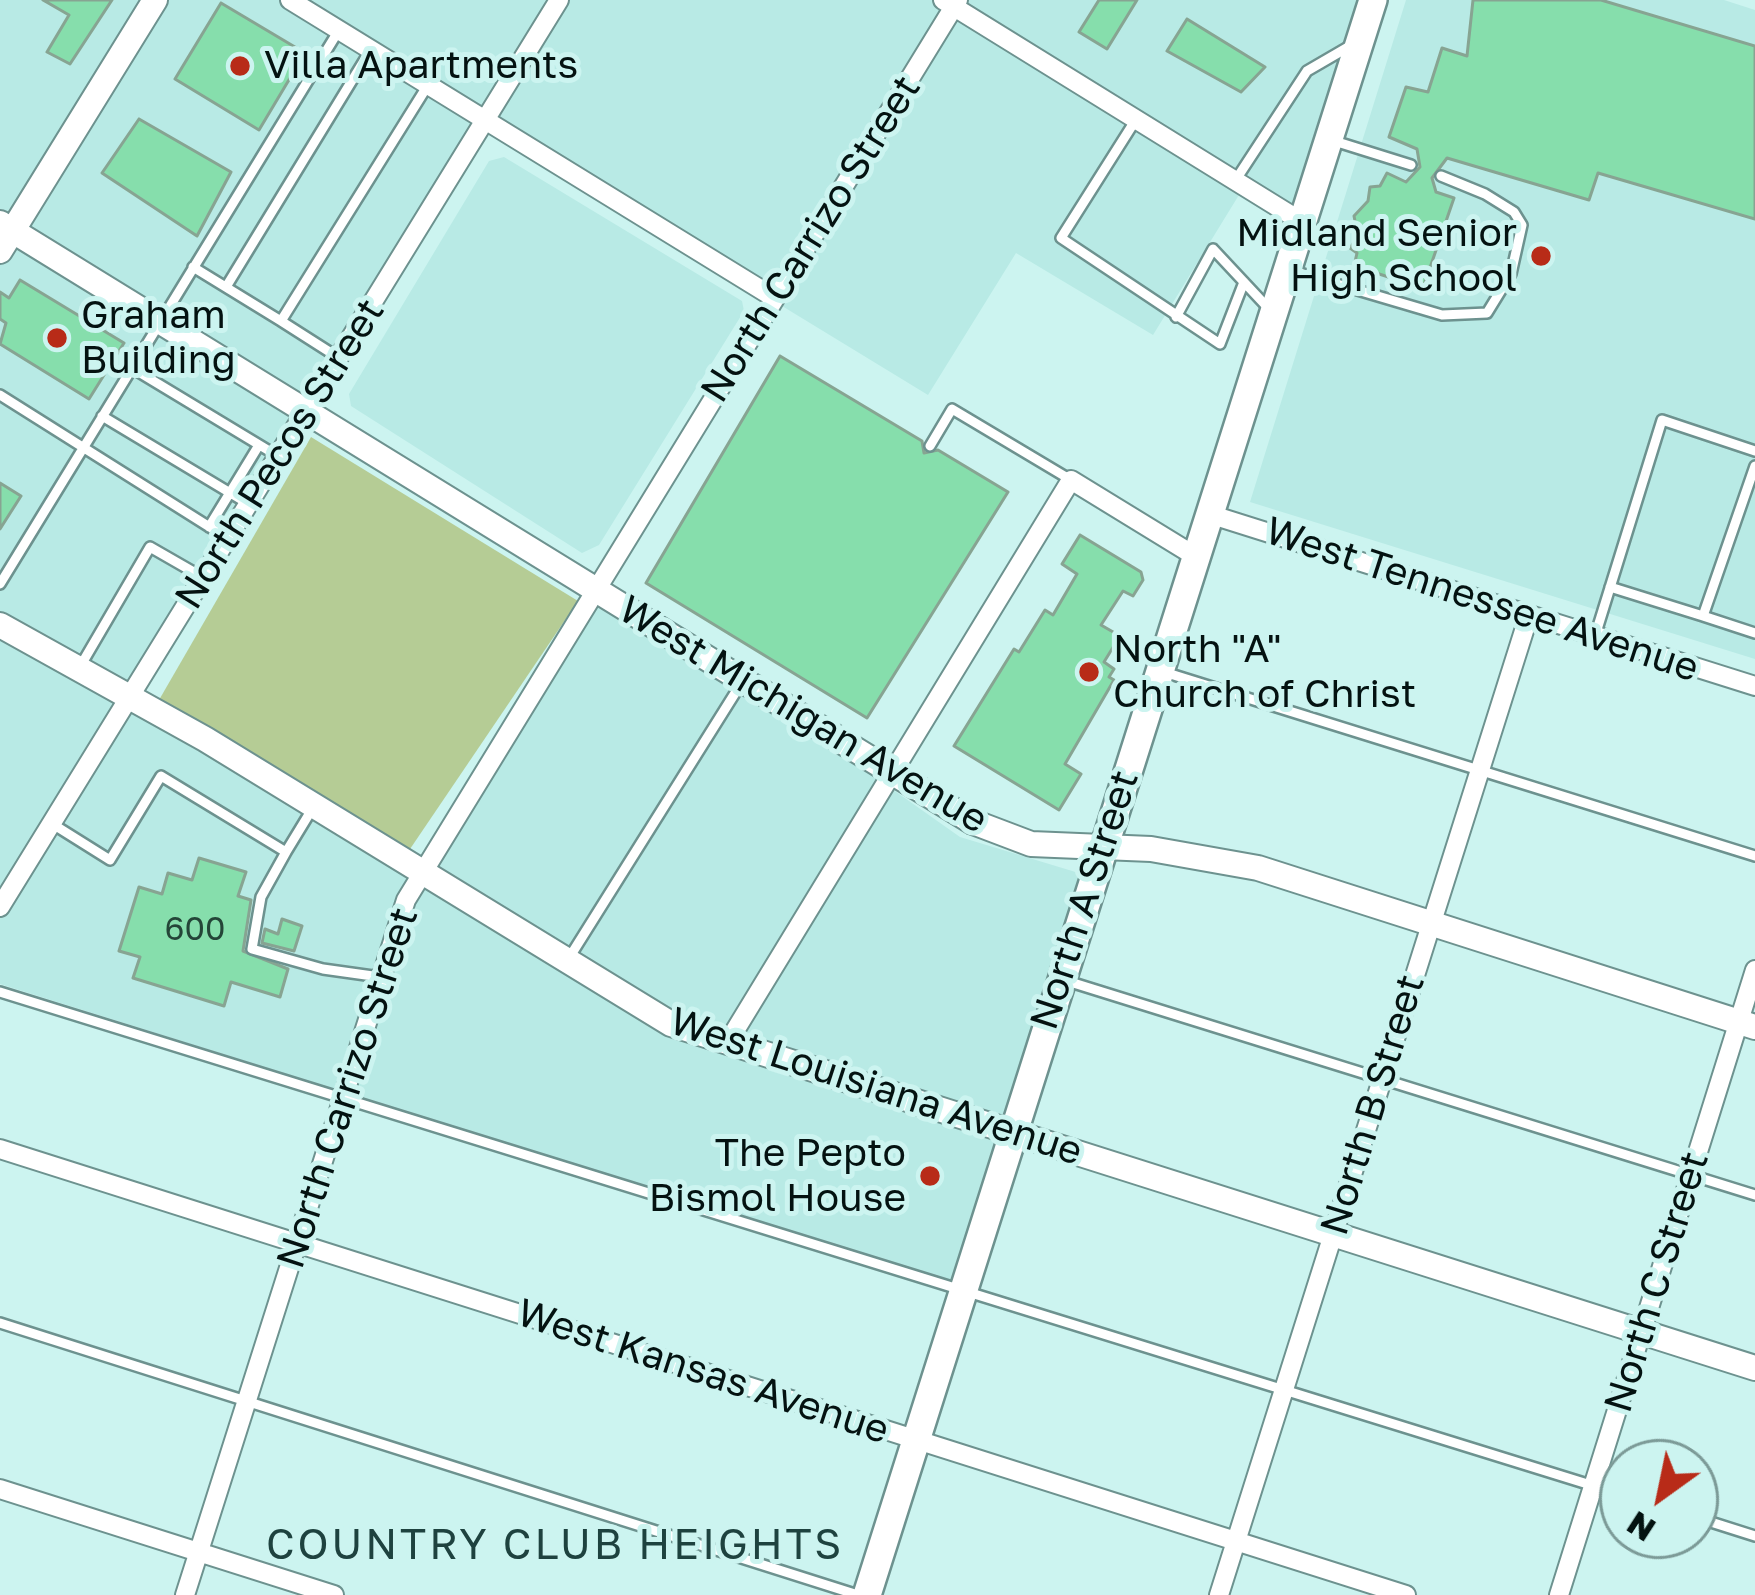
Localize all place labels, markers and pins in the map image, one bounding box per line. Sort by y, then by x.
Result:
place label: Villa Apartments [264,43,578,89]
marker: Villa Apartments [227,53,253,79]
place label: Midland Senior High School [1236,211,1517,302]
marker: Midland Senior High School [1528,243,1554,269]
place label: Graham Building [81,293,236,384]
marker: Graham Building [44,325,70,351]
place label: North "A" Church of Christ [1113,627,1416,718]
marker: North "A" Church of Christ [1076,659,1102,685]
place label: The Pepto Bismol House [649,1131,906,1222]
marker: The Pepto Bismol House [917,1163,943,1189]

